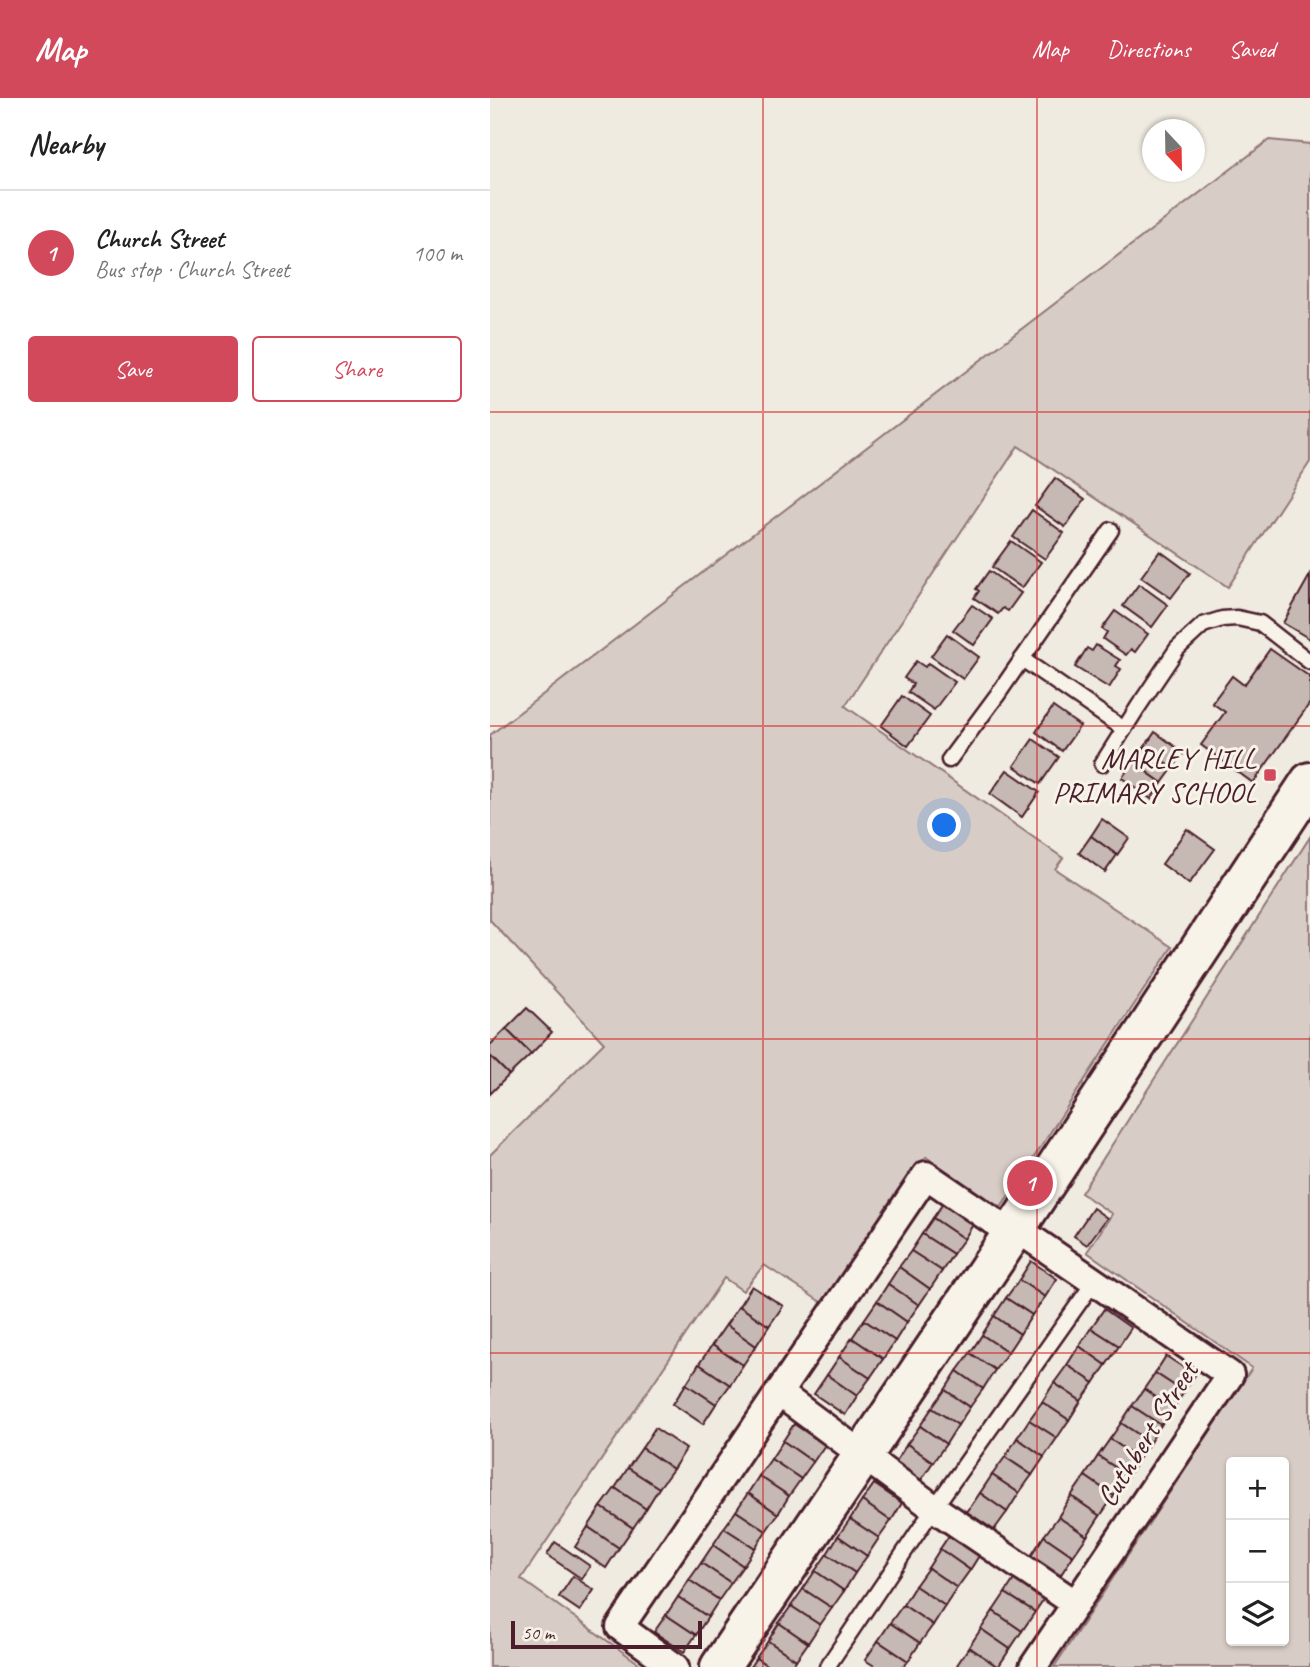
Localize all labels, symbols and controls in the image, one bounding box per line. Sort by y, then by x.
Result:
text: Map [35,28,86,70]
text: Map [1032,34,1069,64]
text: Directions [1107,34,1190,64]
text: Saved [1228,34,1275,64]
north arrow [1142,119,1205,182]
text: Nearby [28,125,104,163]
text: Church Street [95,222,224,255]
text: 1 [46,239,56,268]
text: 100 m [413,239,462,268]
text: Bus stop · Church Street [95,255,289,284]
button: Save [28,336,238,402]
button: Share [252,336,462,402]
place label: MARLEY HILL PRIMARY SCHOOL [1053,739,1257,811]
marker: MARLEY HILL PRIMARY SCHOOL [1262,767,1278,783]
your location [927,808,961,842]
pin: 1 [1007,1157,1053,1209]
street label: Cuthbert Street [1087,1352,1208,1514]
map controls [1226,1457,1289,1646]
button: + [1226,1457,1289,1520]
button: − [1226,1520,1289,1583]
button: layers [1226,1583,1289,1646]
scale bar [511,1618,702,1650]
text: 50 m [522,1621,554,1645]

